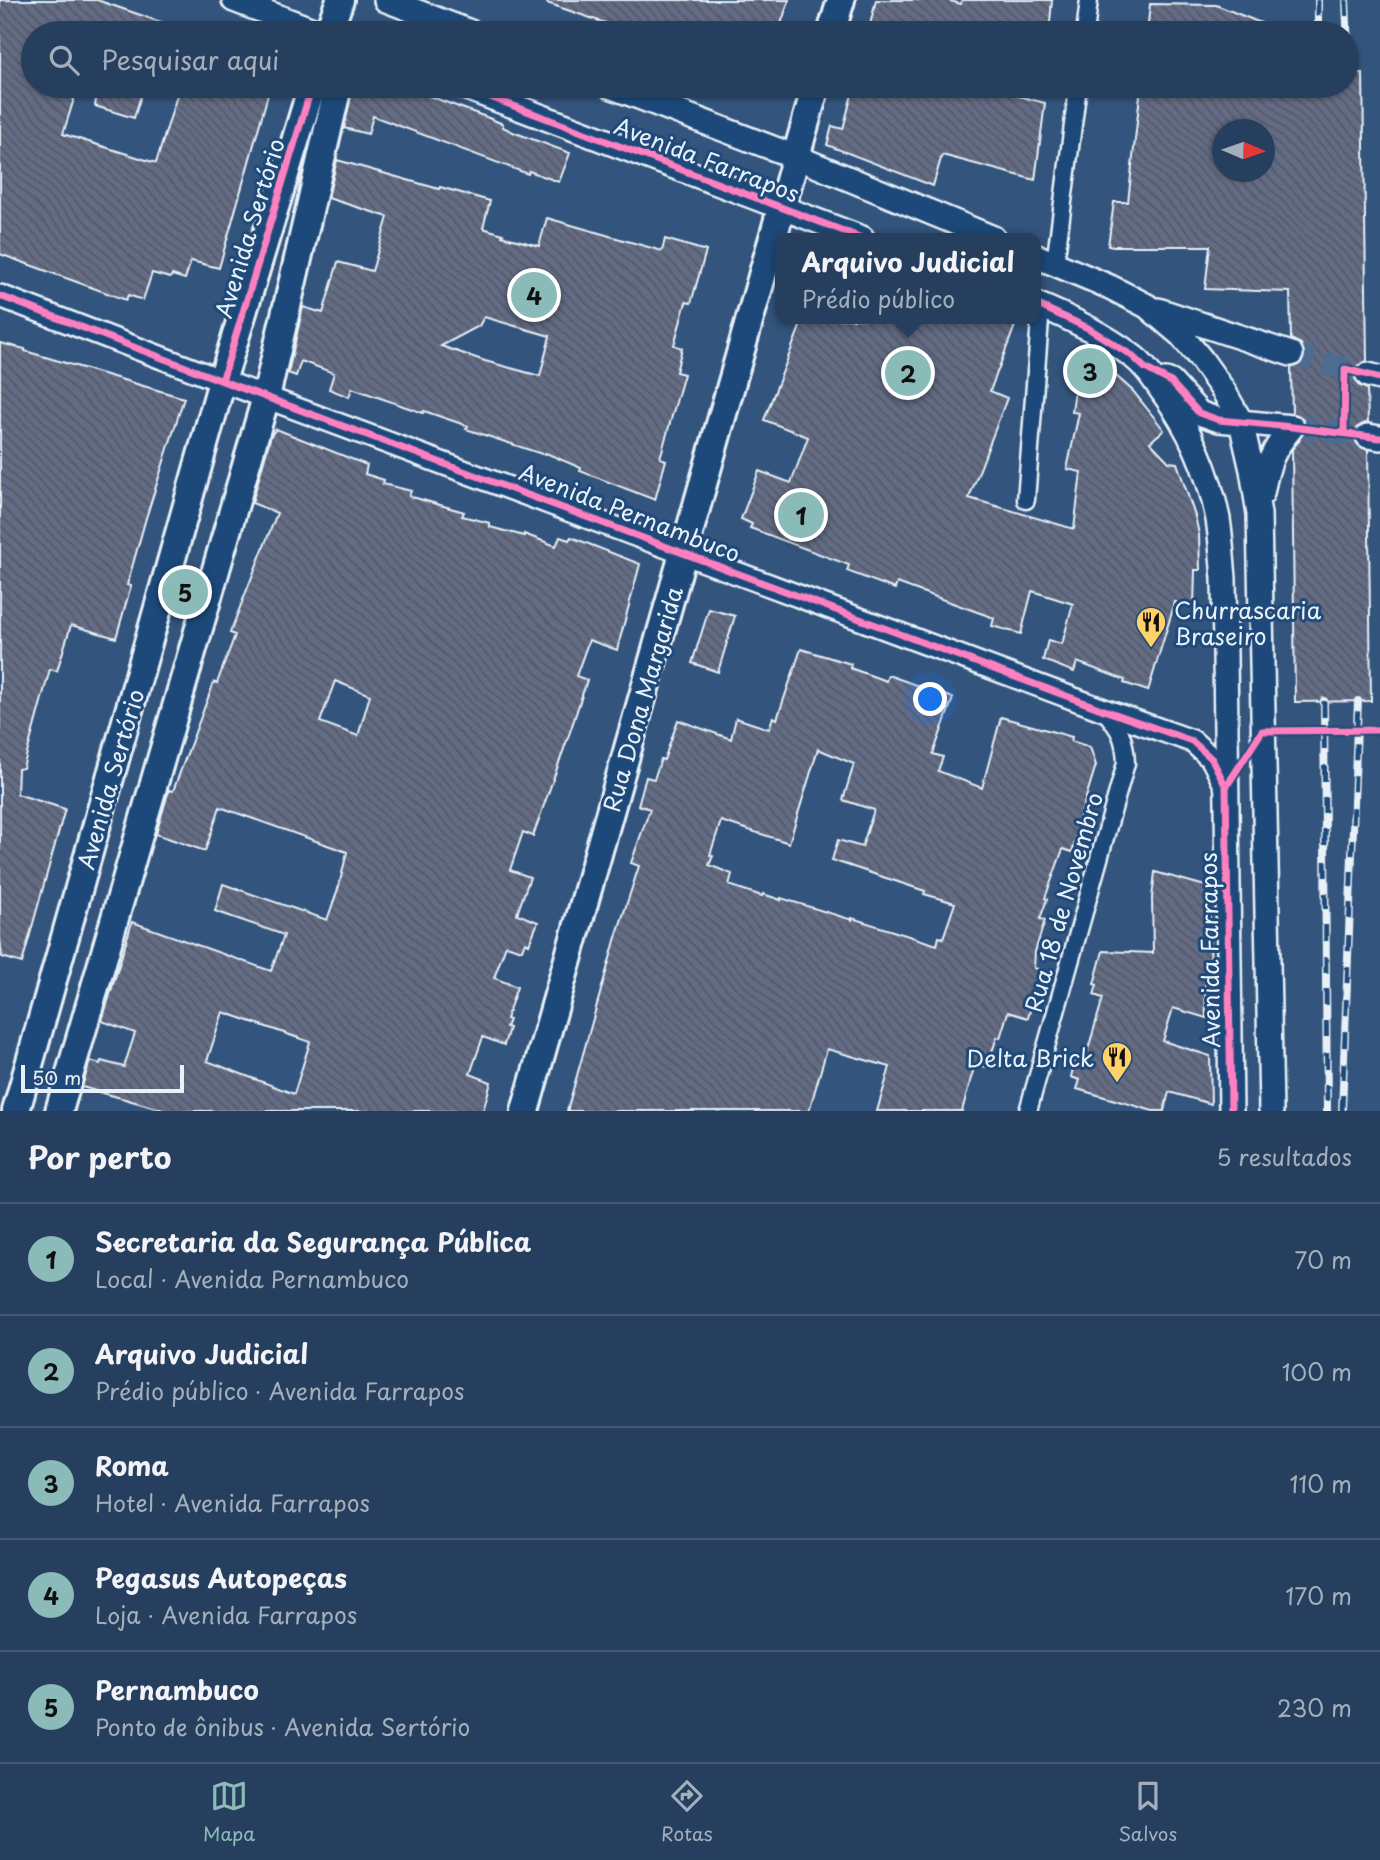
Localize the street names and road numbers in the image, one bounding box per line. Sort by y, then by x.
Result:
street label: Avenida Farrapos [609,108,805,210]
street label: Avenida Sertório [205,134,293,322]
street label: Avenida Pernambuco [514,454,746,570]
street label: Rua Dona Margarida [593,582,691,816]
street label: Avenida Sertório [68,685,152,873]
street label: Rua 18 de Novembro [1015,788,1111,1016]
street label: Avenida Farrapos [1190,852,1228,1048]

